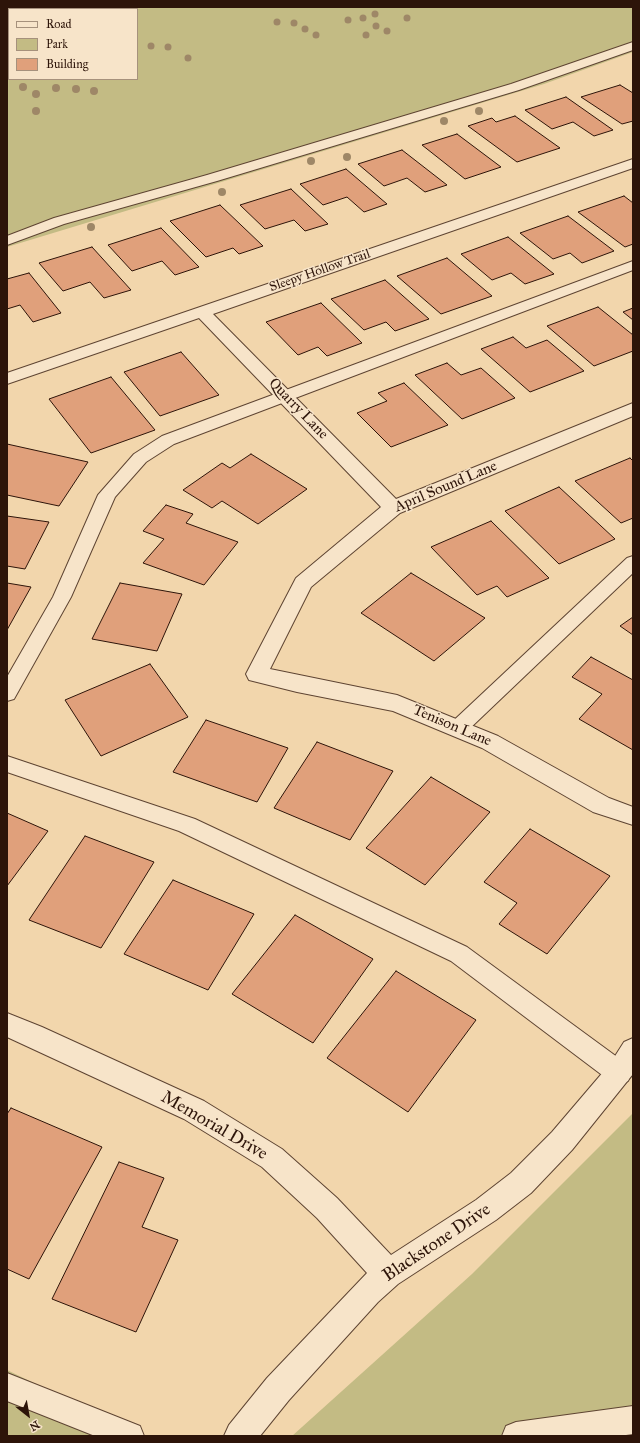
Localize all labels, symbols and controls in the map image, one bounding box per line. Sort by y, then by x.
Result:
legend [8,8,138,80]
text: Road [46,17,72,31]
text: Park [46,37,68,51]
text: Building [46,57,88,71]
street label: Sleepy Hollow Trail [267,246,373,296]
street label: Quarry Lane [264,375,332,443]
street label: April Sound Lane [392,457,500,517]
street label: Tenison Lane [410,701,494,751]
street label: Memorial Drive [157,1087,271,1165]
street label: Blackstone Drive [379,1199,495,1287]
north arrow [8,1395,48,1435]
text: N [27,1418,42,1434]

